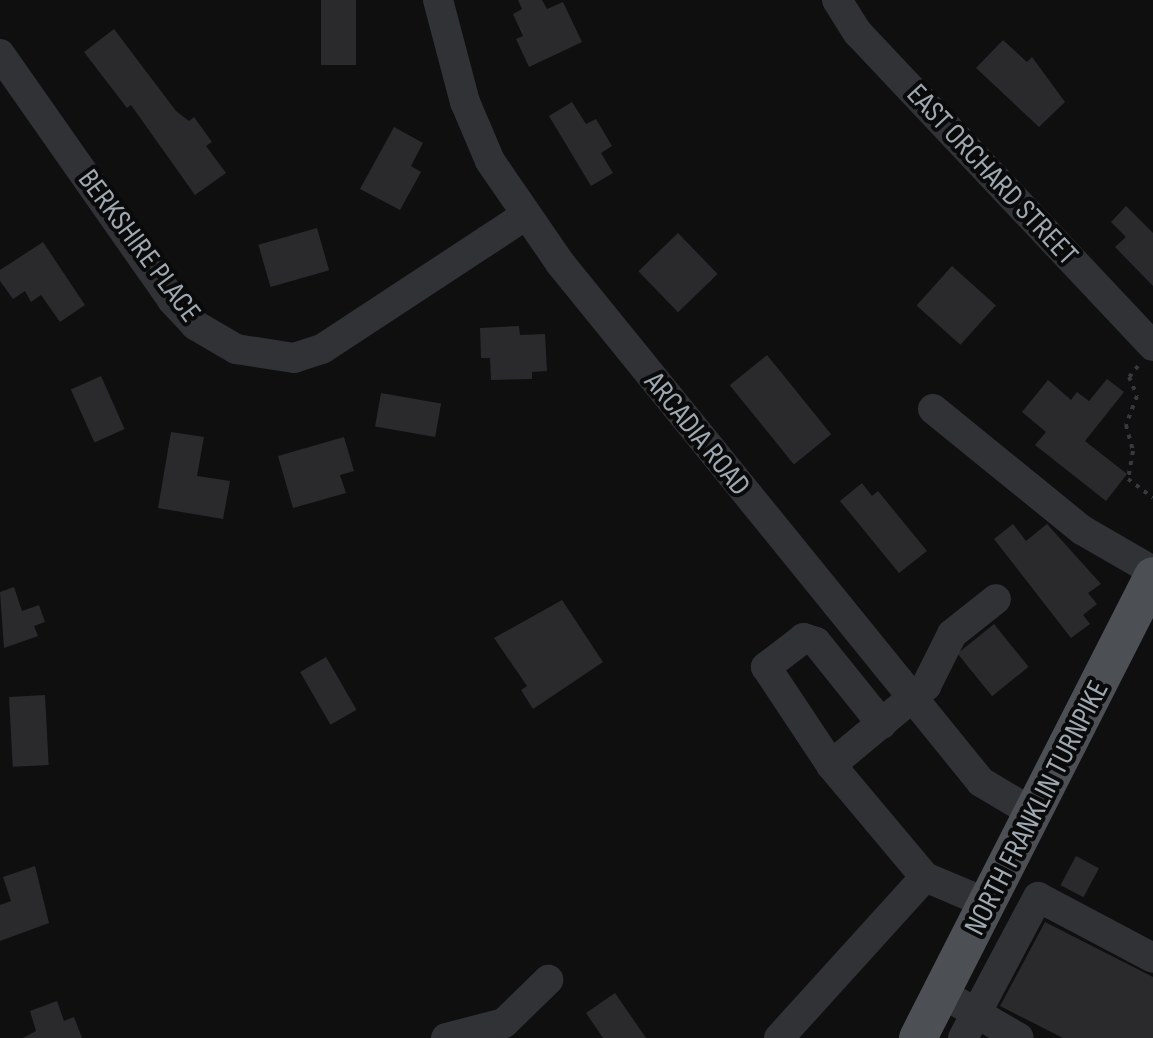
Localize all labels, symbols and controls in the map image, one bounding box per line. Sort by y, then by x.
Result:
street label: EAST ORCHARD STREET [899,77,1085,273]
street label: BERKSHIRE PLACE [70,163,208,329]
street label: ARCADIA ROAD [636,365,758,503]
street label: NORTH FRANKLIN TURNPIKE [957,675,1117,941]

